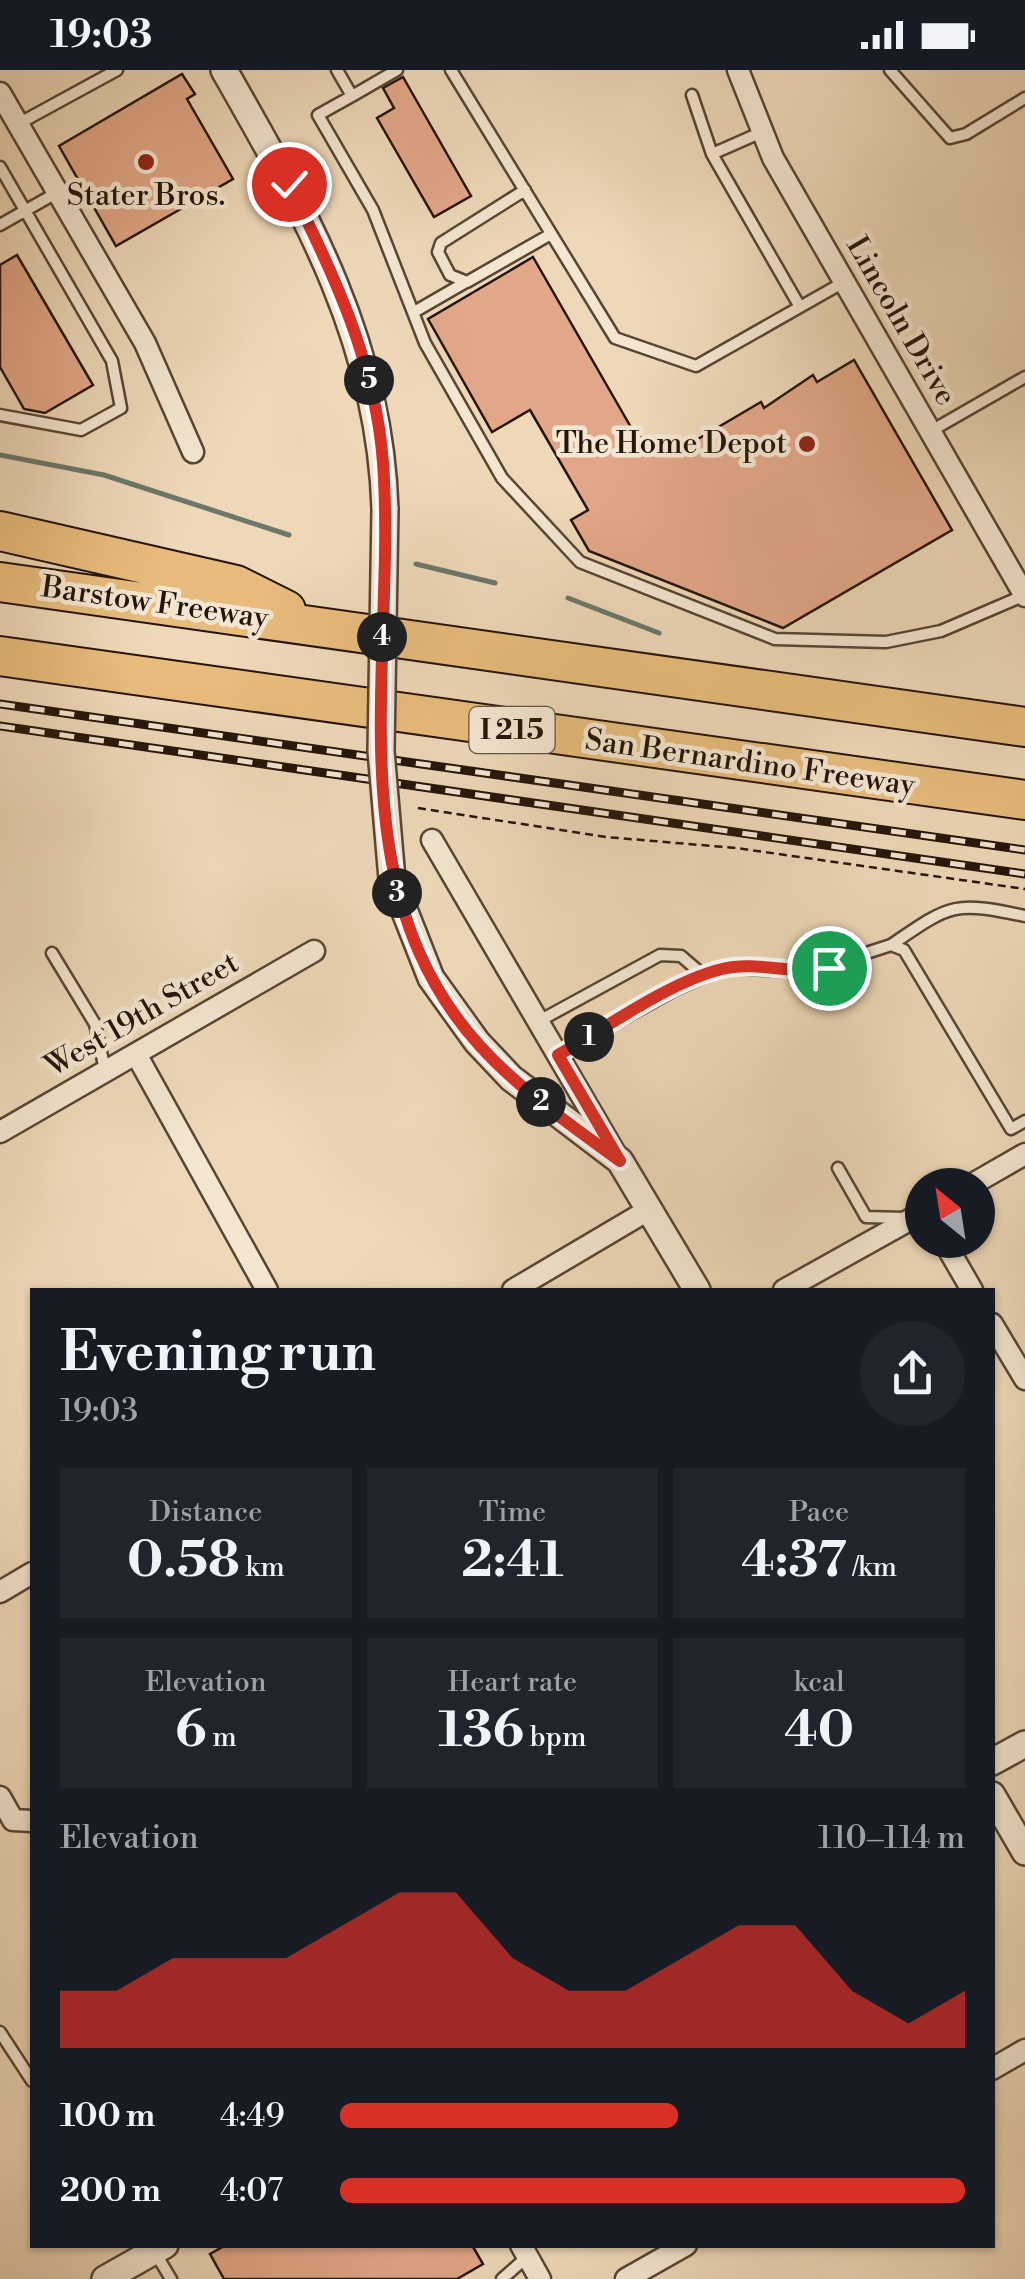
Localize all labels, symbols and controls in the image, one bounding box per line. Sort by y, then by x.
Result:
text: 19:03 [50,12,153,59]
pin [247,142,332,227]
marker: Stater Bros. [135,151,157,173]
icon: check [262,157,317,212]
place label: Stater Bros. [67,177,225,215]
street label: Lincoln Drive [837,230,965,412]
pin: 5 [344,355,394,405]
text: 5 [360,362,378,397]
place label: The Home Depot [556,425,787,463]
marker: The Home Depot [796,433,818,455]
street label: Barstow Freeway [38,568,271,638]
pin: 4 [357,612,407,662]
text: 4 [373,619,391,654]
road number: I 215 [470,707,554,753]
street label: San Bernardino Freeway [583,721,918,805]
pin: 3 [372,868,422,918]
text: 3 [389,875,405,910]
pin [787,926,872,1011]
icon: arrive [802,941,857,996]
street label: West 19th Street [38,944,246,1086]
pin: 1 [564,1012,614,1062]
text: 1 [582,1019,596,1054]
pin: 2 [516,1077,566,1127]
text: 2 [532,1084,550,1119]
north arrow [905,1168,995,1258]
map controls [905,1168,995,1258]
text: Evening run [60,1319,376,1388]
button: share [860,1321,965,1426]
text: 19:03 [60,1391,138,1431]
text: Distance [149,1495,262,1530]
text: Time [479,1495,546,1530]
text: Pace [789,1495,849,1530]
text: 0.58 [127,1530,240,1592]
text: 2:41 [462,1530,563,1592]
text: 4:37 [741,1530,847,1592]
text: km [240,1550,285,1585]
text: /km [847,1550,897,1585]
text: Elevation [145,1665,266,1700]
text: Heart rate [448,1665,577,1700]
text: kcal [794,1665,845,1700]
text: 6 [175,1700,206,1762]
text: 136 [438,1700,524,1762]
text: 40 [784,1700,854,1762]
text: m [206,1720,237,1755]
text: bpm [524,1720,587,1755]
text: Elevation [60,1818,199,1858]
text: 110–114 m [818,1818,965,1858]
text: 100 m [60,2096,155,2136]
text: 4:49 [220,2096,285,2136]
text: 200 m [60,2171,161,2211]
text: 4:07 [220,2171,283,2211]

